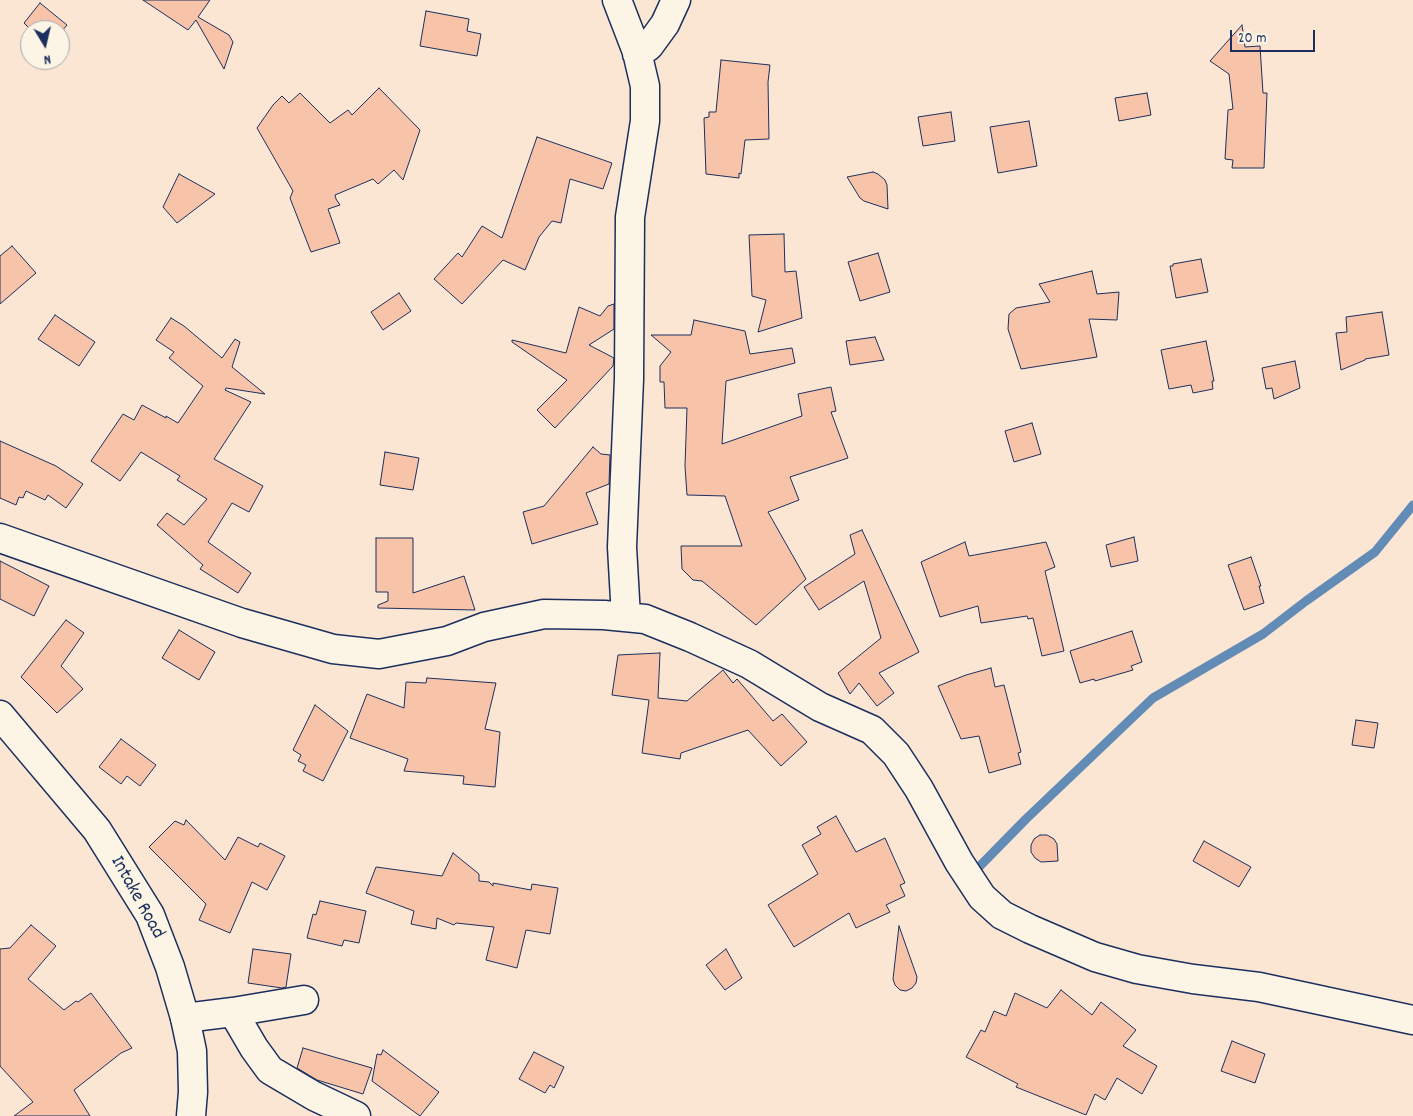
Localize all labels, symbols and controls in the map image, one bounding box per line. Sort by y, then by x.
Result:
north arrow [20,20,70,70]
scale bar [1233,20,1318,52]
text: 20 m [1238,28,1266,50]
text: N [42,48,52,69]
street label: Intake Road [103,852,169,944]

